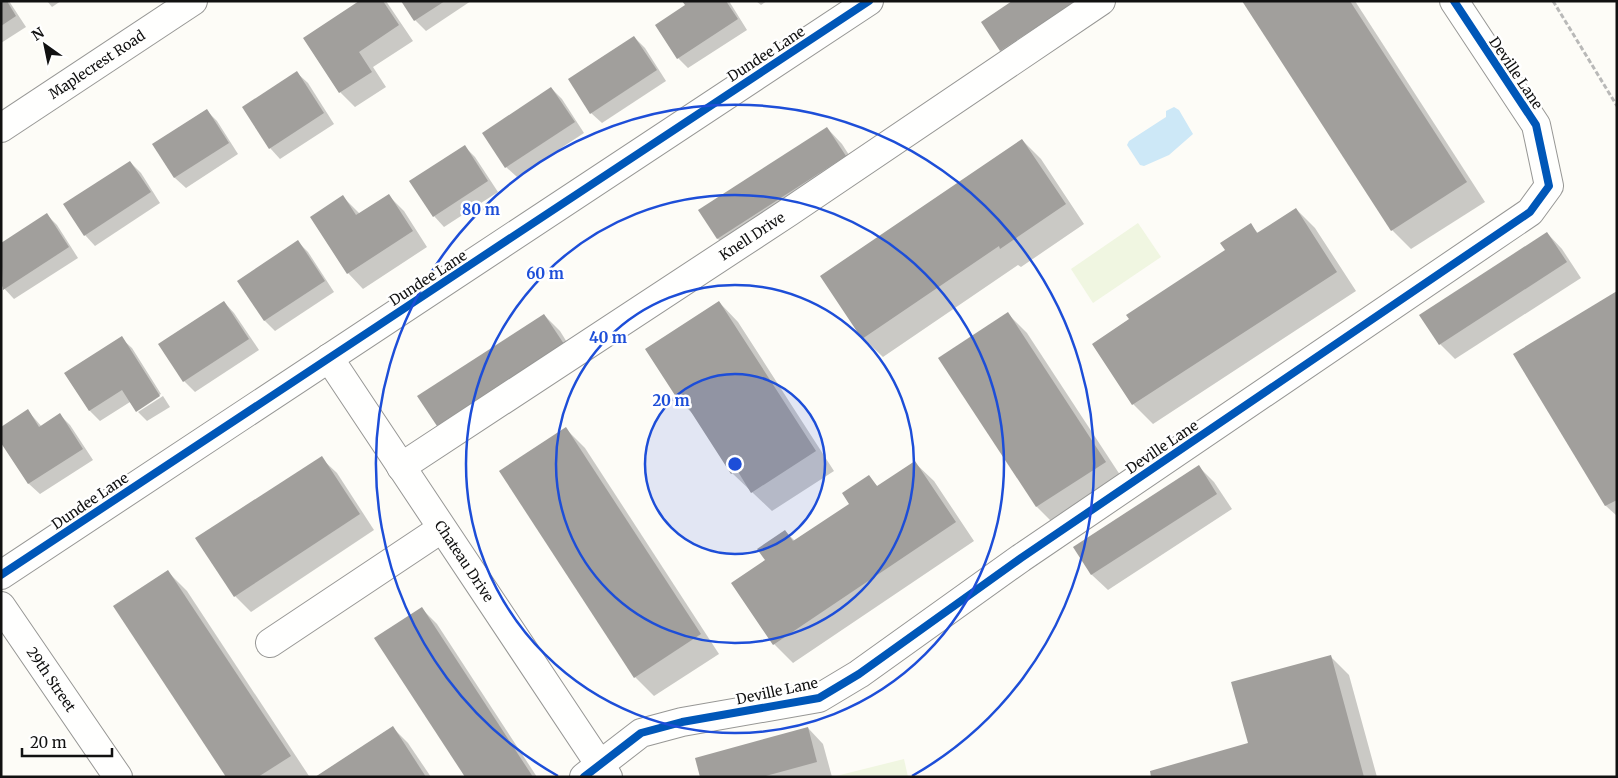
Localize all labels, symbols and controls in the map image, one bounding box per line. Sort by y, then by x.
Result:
north arrow [20,20,70,70]
street label: Dundee Lane [724,22,808,86]
text: N [28,24,47,45]
street label: Maplecrest Road [45,26,149,103]
street label: Deville Lane [1485,33,1547,113]
text: 80 m [462,200,500,219]
street label: Knell Drive [716,208,788,264]
street label: Dundee Lane [386,246,470,310]
text: 60 m [526,264,564,283]
text: 40 m [589,328,627,347]
text: 20 m [652,391,690,410]
street label: Deville Lane [1122,416,1202,478]
centre of rings [726,455,744,473]
street label: Dundee Lane [48,469,132,533]
street label: Chateau Drive [431,517,498,605]
street label: 29th Street [23,644,80,716]
street label: Deville Lane [734,674,820,708]
scale bar [22,726,112,758]
text: 20 m [30,733,67,752]

